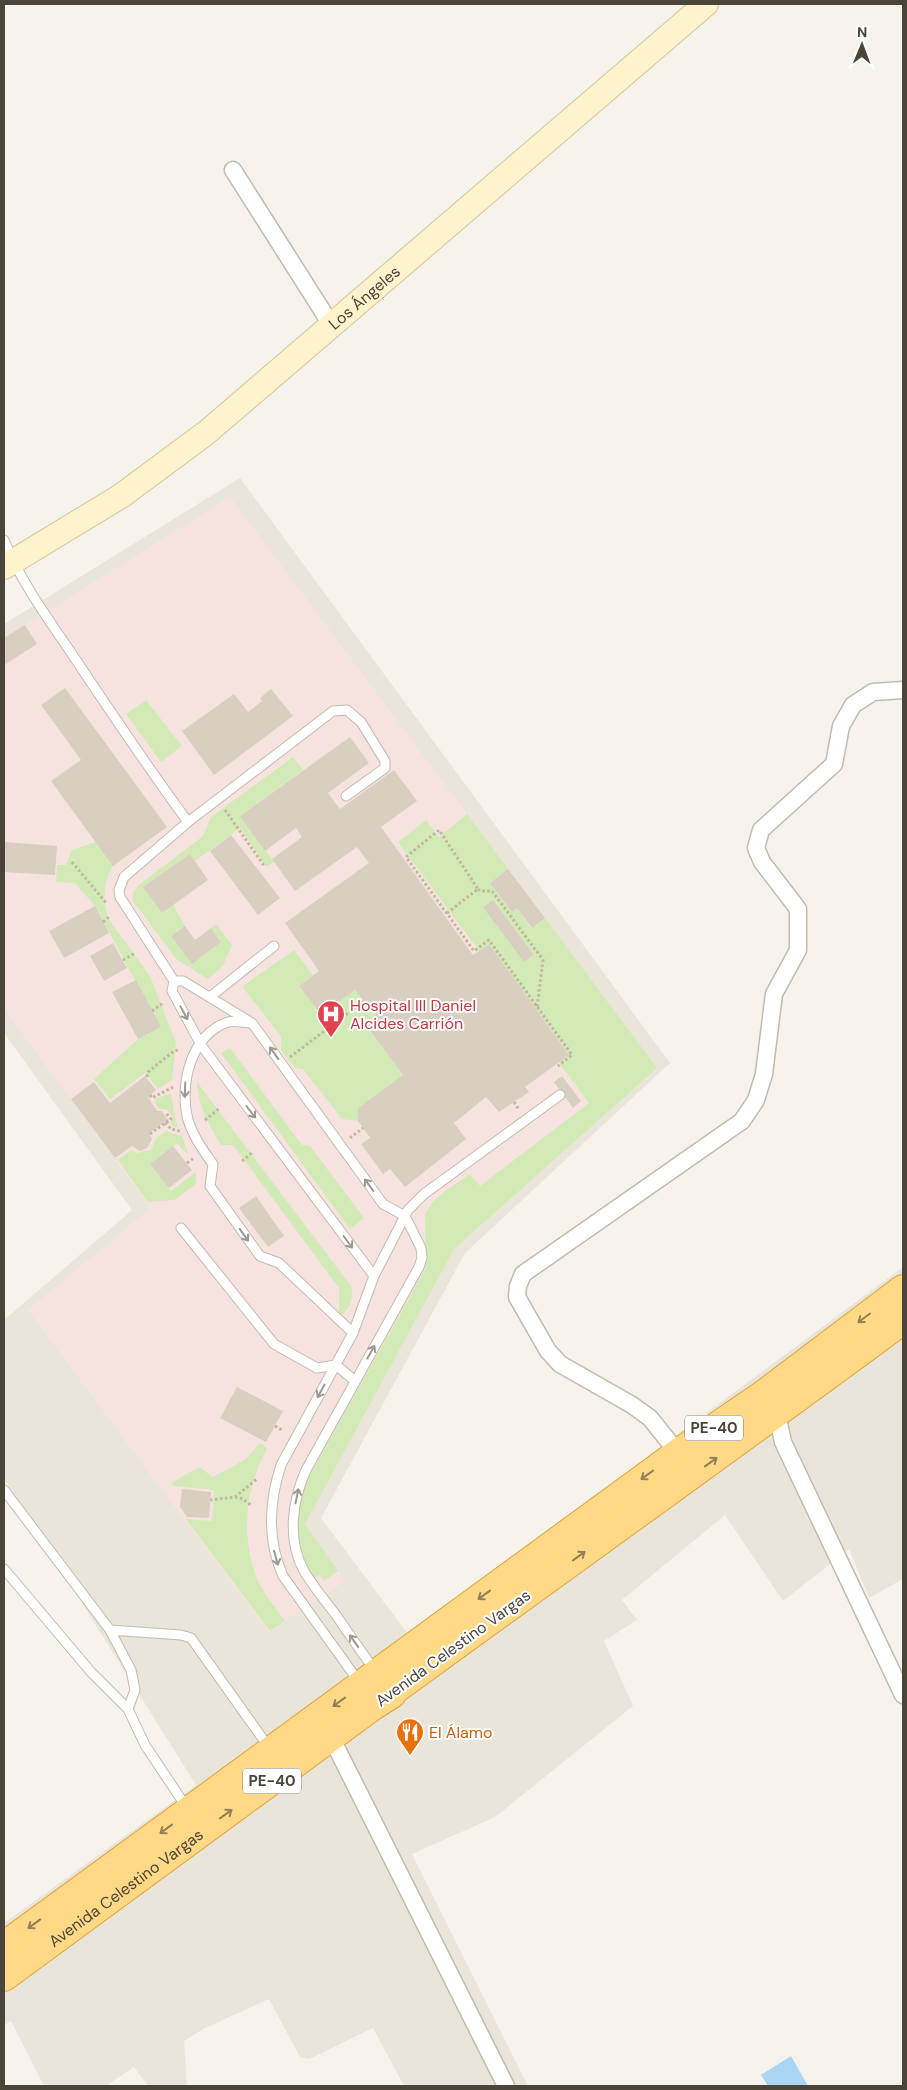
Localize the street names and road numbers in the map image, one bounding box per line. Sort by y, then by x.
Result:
street label: Los Ángeles [324,261,404,334]
road number: PE-40 [685,1416,743,1440]
street label: Avenida Celestino Vargas [371,1585,535,1711]
road number: PE-40 [243,1768,301,1794]
street label: Avenida Celestino Vargas [44,1824,207,1951]

